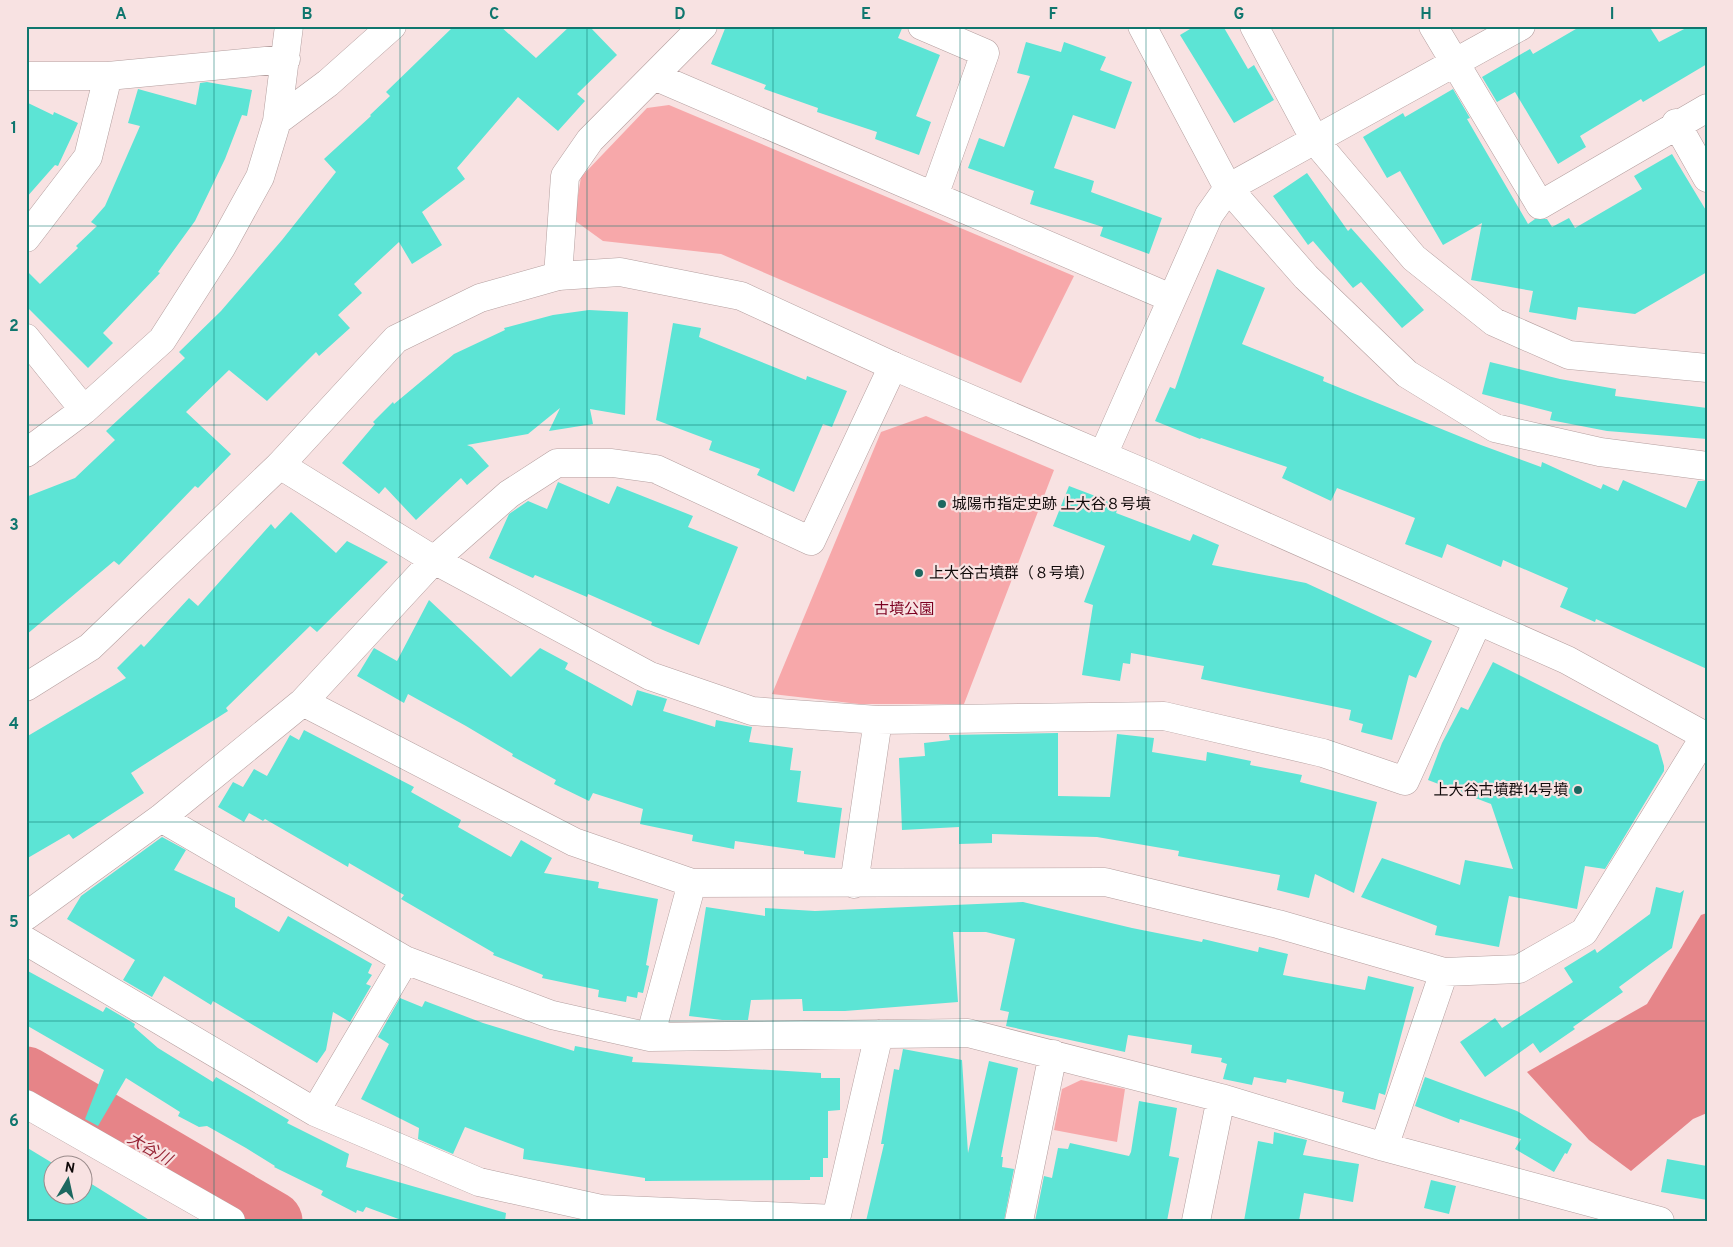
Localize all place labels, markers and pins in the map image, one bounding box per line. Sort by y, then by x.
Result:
place label: 城陽市指定史跡 上大谷８号墳 [952,495,1151,515]
marker: 城陽市指定史跡 上大谷８号墳 [936,498,948,510]
place label: 上大谷古墳群（８号墳） [929,565,1094,584]
marker: 上大谷古墳群（８号墳） [913,567,925,579]
place label: 上大谷古墳群14号墳 [1433,782,1568,801]
marker: 上大谷古墳群14号墳 [1572,784,1584,796]

